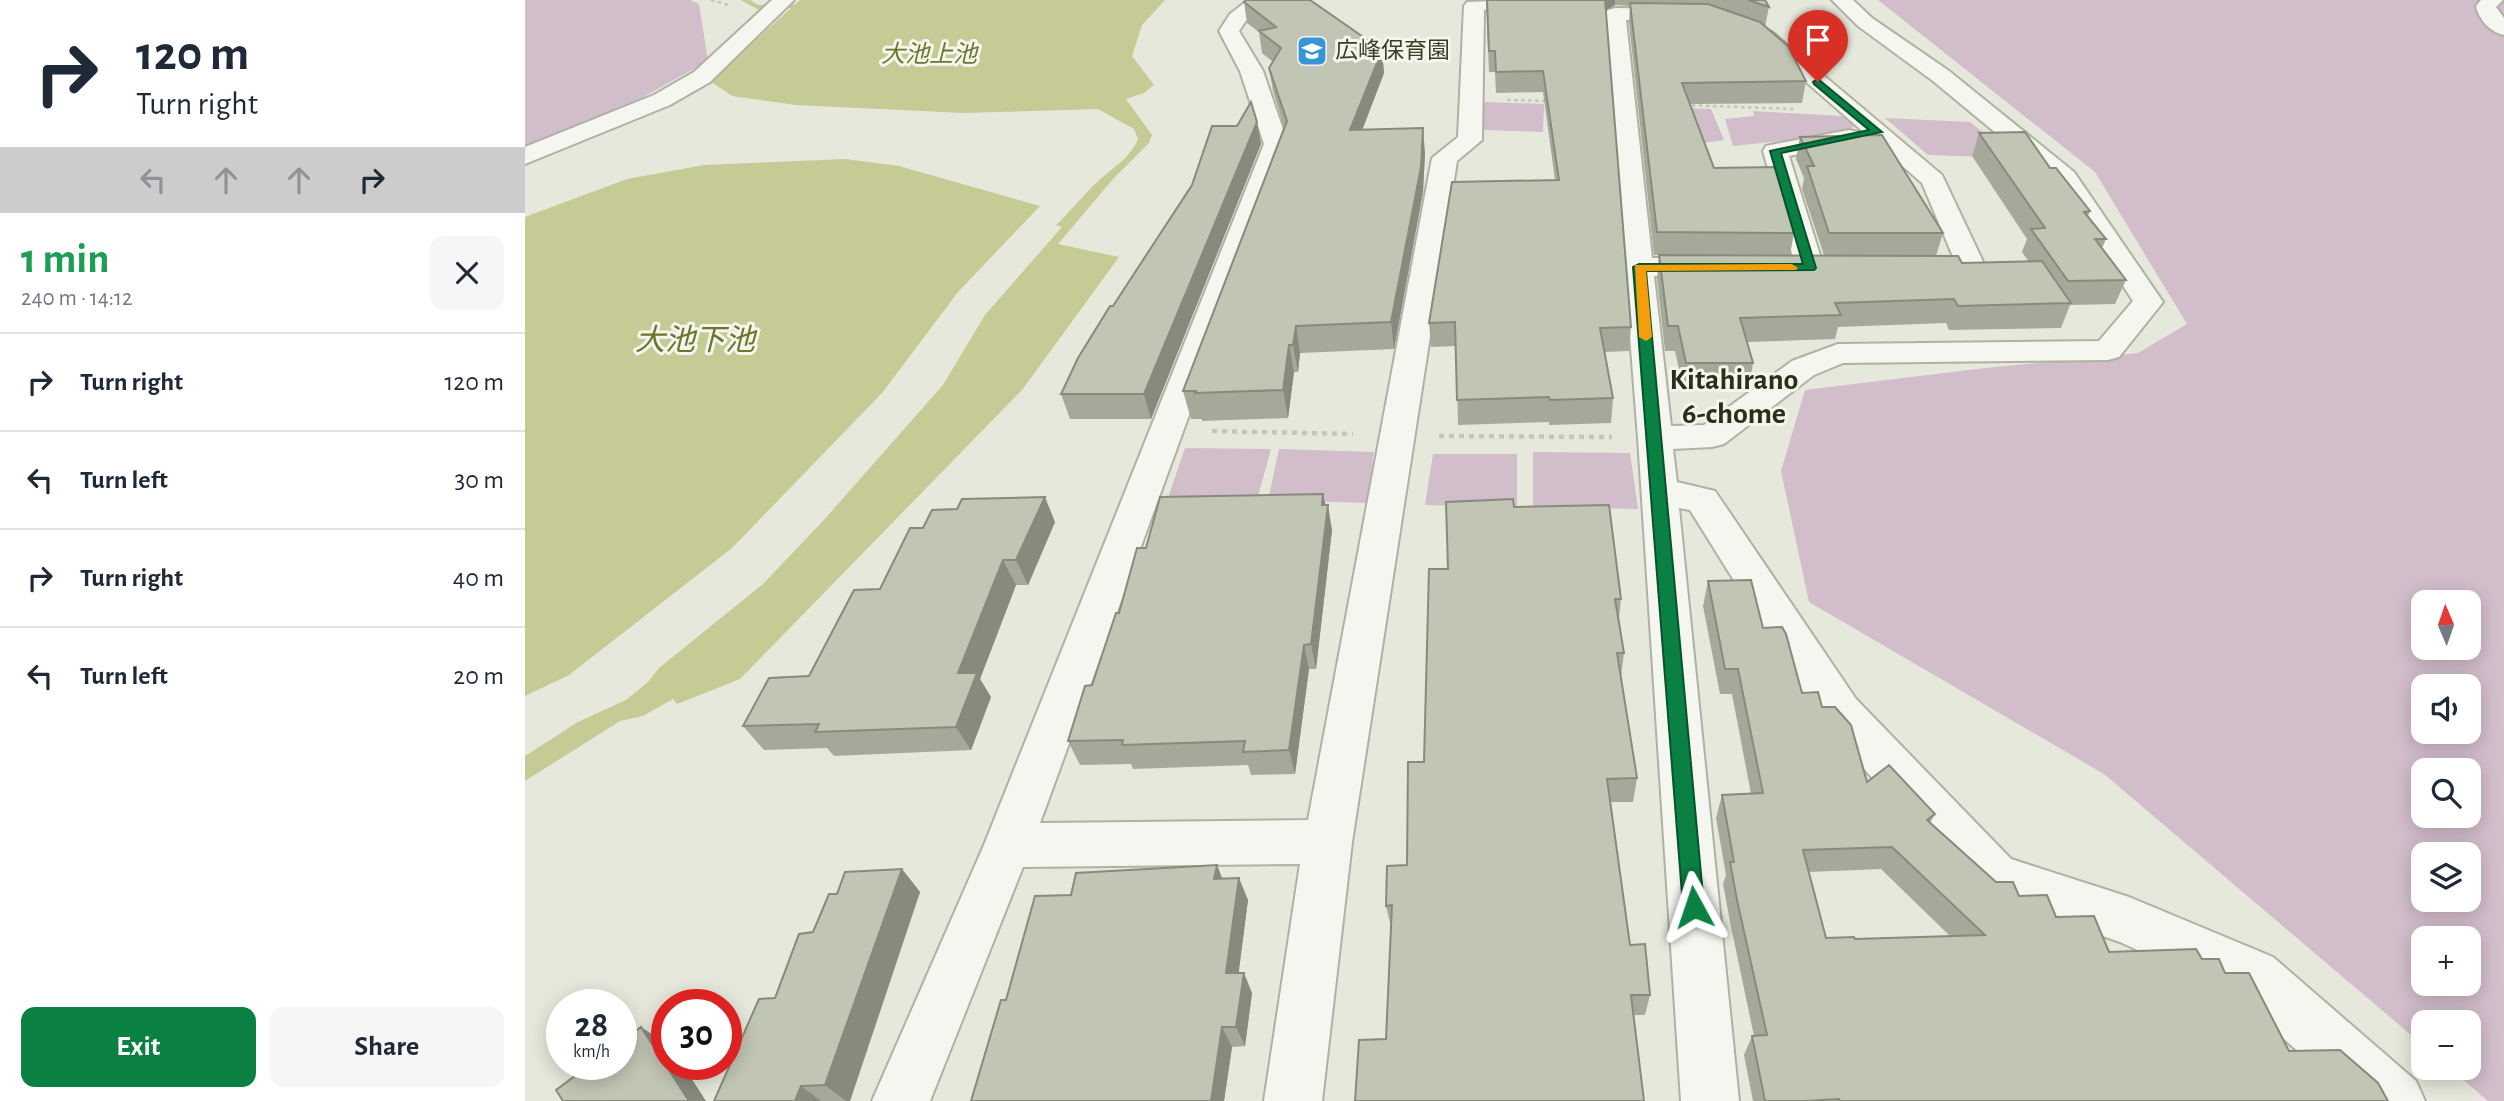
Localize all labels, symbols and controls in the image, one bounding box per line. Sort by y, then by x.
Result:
pin [1788,10,1848,82]
icon: arrive [1799,21,1837,59]
icon: right [21,28,112,119]
text: 120 m [136,30,249,79]
school or university icon: 広峰保育園 [1295,34,1329,68]
place label: 広峰保育園 [1335,38,1450,63]
water label: 大池上池 [881,41,979,67]
text: Turn right [136,88,258,120]
icon: left [134,161,172,199]
icon: ahead [207,161,245,199]
icon: ahead [280,161,318,199]
icon: right [353,161,391,199]
button: close [430,236,504,310]
text: 1 min [21,238,110,280]
text: 240 m · 14:12 [21,287,132,310]
water label: 大池下池 [635,324,758,356]
icon: right [21,363,59,401]
district label: Kitahirano 6-chome [1670,365,1798,429]
text: Turn right [80,369,183,395]
text: 120 m [444,369,504,395]
icon: left [21,461,59,499]
text: Turn left [80,467,168,493]
text: 30 m [454,467,504,493]
icon: right [21,559,59,597]
text: Turn right [80,565,183,591]
text: 40 m [453,565,504,591]
north arrow [2411,590,2481,660]
map controls [2411,590,2481,1080]
icon: left [21,657,59,695]
text: Turn left [80,663,168,689]
text: 20 m [453,663,504,689]
button: sound [2411,674,2481,744]
button: search [2411,758,2481,828]
button: layers [2411,842,2481,912]
position arrow [1657,870,1731,944]
button: + [2411,926,2481,996]
speed limit sign: 30 [651,989,742,1080]
button: Exit [21,1007,256,1087]
button: Share [270,1007,504,1087]
text: 28 [575,1008,608,1043]
button: − [2411,1010,2481,1080]
text: km/h [573,1043,610,1061]

